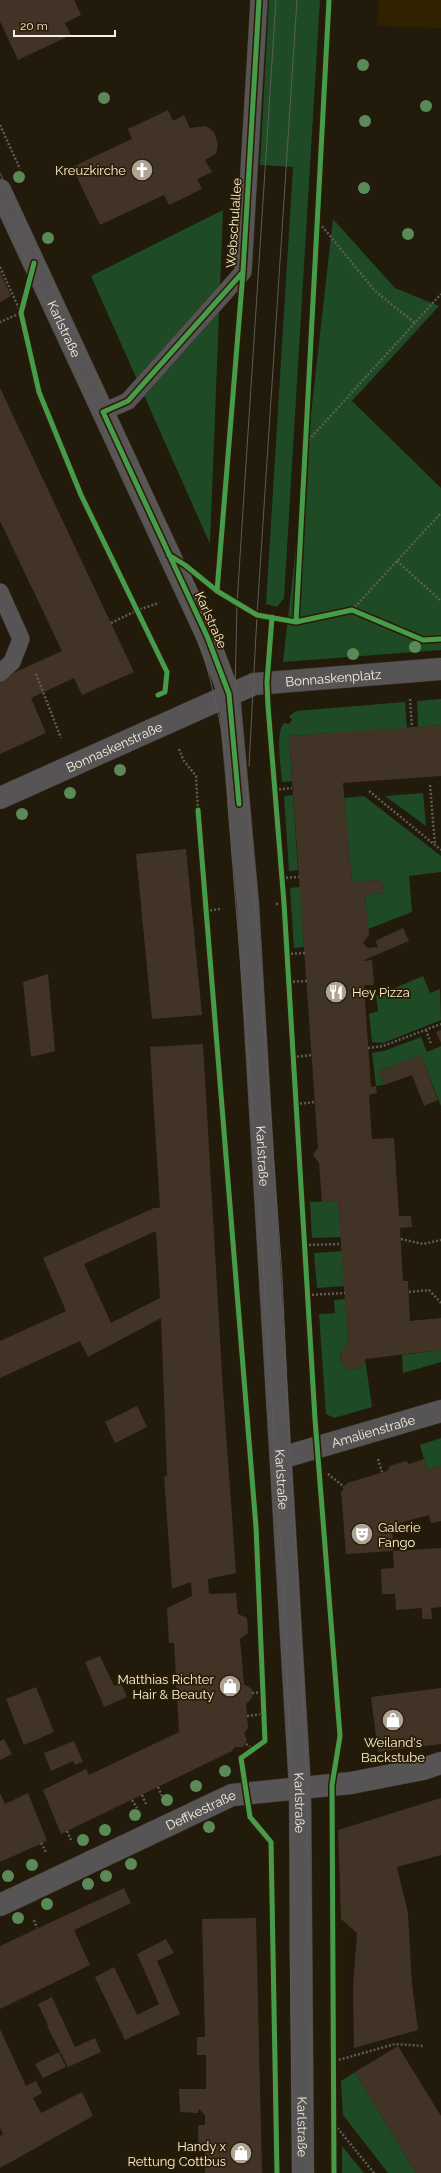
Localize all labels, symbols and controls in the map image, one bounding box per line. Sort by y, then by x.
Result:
scale bar [14,12,115,38]
text: 20 m [20,19,48,33]
church icon: Kreuzkirche [129,157,155,183]
place label: Kreuzkirche [55,163,126,178]
street label: Webschulallee [223,177,245,268]
street label: Karlstraße [45,298,84,360]
street label: Karlstraße [192,589,230,651]
street label: Bonnaskenplatz [285,666,382,689]
street label: Bonnaskenstraße [64,719,165,775]
restaurant icon: Hey Pizza [323,979,349,1005]
place label: Hey Pizza [352,985,410,1000]
street label: Karlstraße [254,1125,272,1187]
street label: Amalienstraße [329,1411,417,1450]
street label: Karlstraße [273,1449,291,1511]
place label: Galerie Fango [378,1520,421,1550]
theatre icon: Galerie Fango [349,1521,375,1547]
place label: Matthias Richter Hair & Beauty [117,1672,214,1702]
shop icon: Matthias Richter Hair & Beauty [217,1673,243,1699]
shop icon: Weiland's Backstube [380,1707,406,1733]
place label: Weiland's Backstube [361,1735,425,1765]
street label: Karlstraße [292,1772,308,1834]
street label: Deffkestraße [163,1787,238,1833]
street label: Karlstraße [295,2096,310,2158]
place label: Handy x Rettung Cottbus [128,2139,226,2169]
shop icon: Handy x Rettung Cottbus [228,2140,254,2166]

